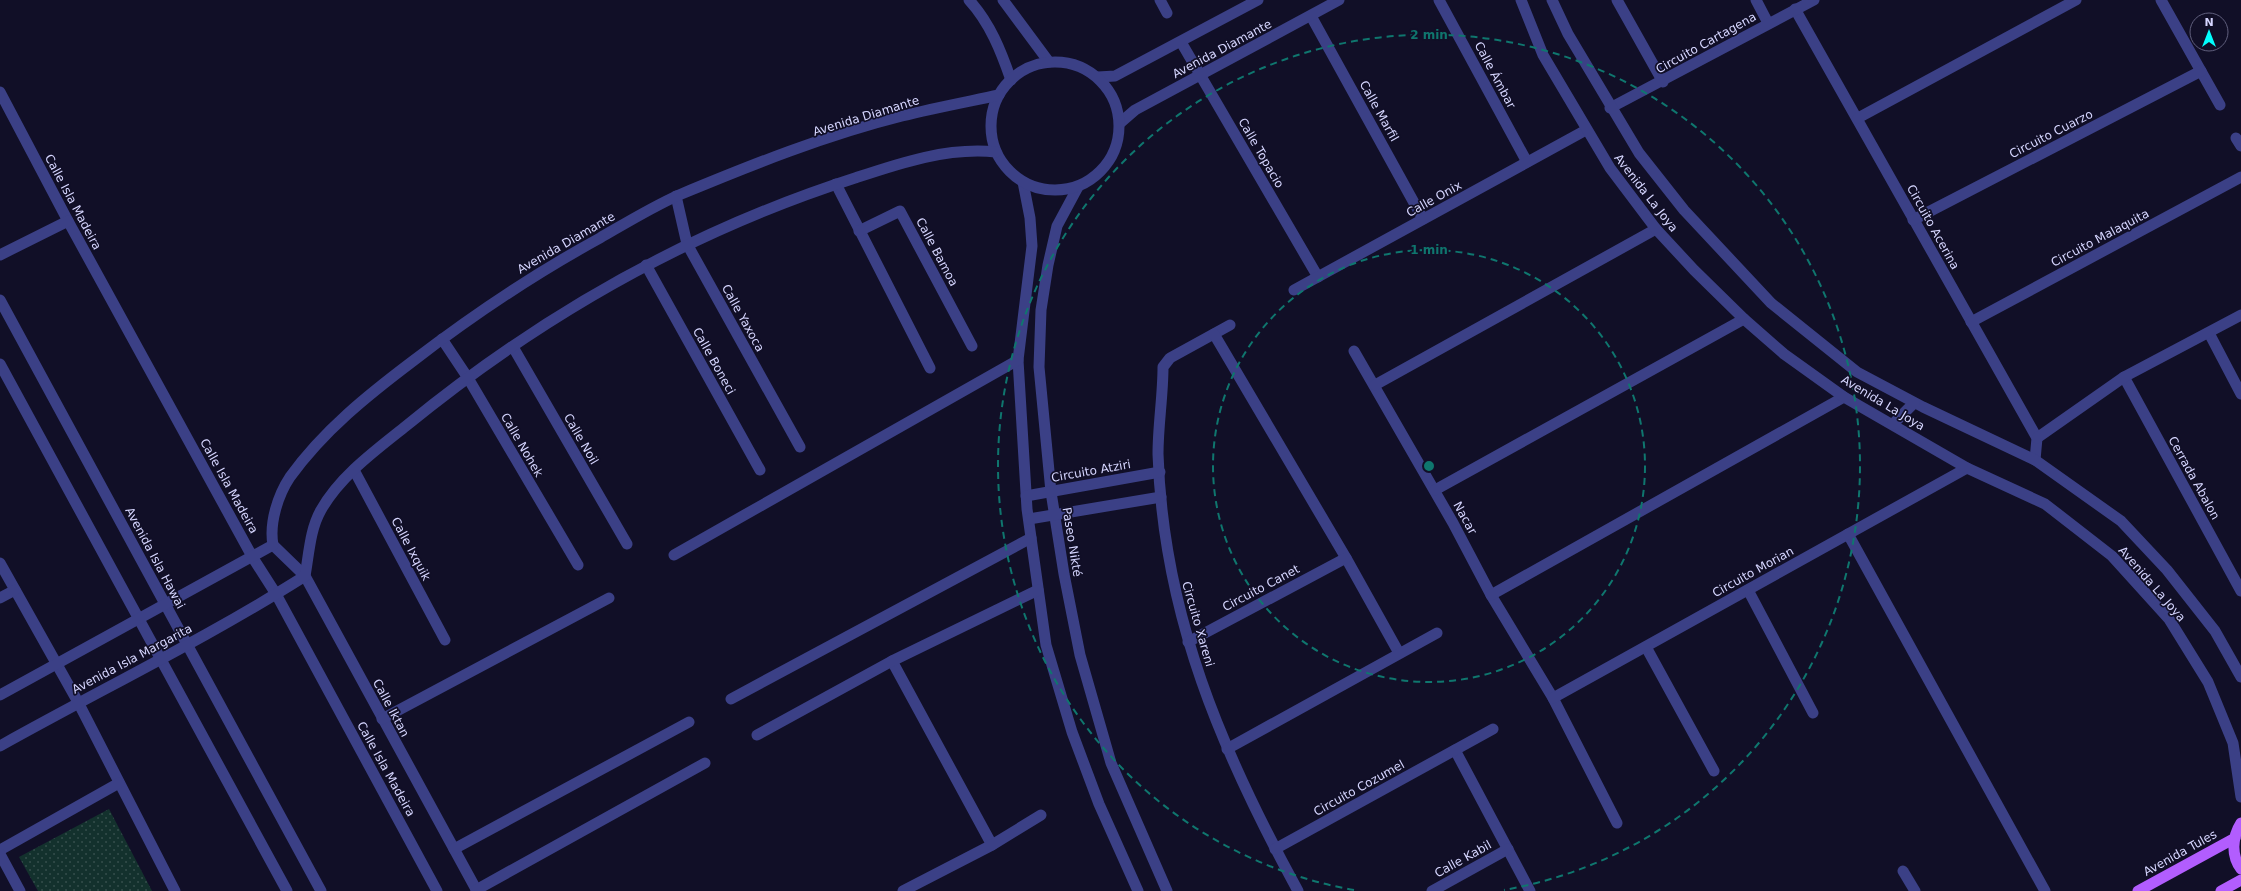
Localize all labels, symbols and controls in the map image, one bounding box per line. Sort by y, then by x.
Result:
street label: Circuito Cartagena [1653,10,1759,76]
north arrow [2189,12,2229,52]
text: N [2204,16,2214,29]
street label: Avenida Diamante [1170,17,1274,81]
text: 2 min [1410,28,1448,42]
street label: Calle Ámbar [1472,39,1519,111]
street label: Calle Marfil [1357,78,1401,144]
street label: Avenida Diamante [811,93,921,139]
street label: Circuito Cuarzo [2007,107,2095,161]
street label: Calle Topacio [1235,116,1287,190]
street label: Avenida La Joya [1611,151,1681,235]
street label: Calle Isla Madeira [42,152,104,252]
street label: Calle Onix [1404,178,1464,220]
street label: Circuito Acerina [1904,182,1962,272]
street label: Circuito Malaquita [2049,206,2151,270]
street label: Avenida Diamante [515,209,617,277]
street label: Calle Bamoa [913,215,961,289]
text: 1 min [1410,243,1448,257]
street label: Calle Yaxoca [719,282,767,354]
street label: Calle Boneci [690,325,738,397]
street label: Avenida La Joya [1839,373,1927,433]
street label: Calle Nohek [498,410,546,480]
street label: Calle Noil [561,411,601,467]
street label: Cerrada Abalon [2165,434,2223,522]
street label: Calle Isla Madeira [197,436,261,536]
street label: Circuito Atziri [1050,457,1132,485]
centre of rings [1422,459,1436,473]
street label: Nacar [1450,499,1480,537]
street label: Avenida Isla Hawai [122,505,188,611]
street label: Paseo Nikté [1060,506,1084,578]
street label: Calle Ixquik [388,515,434,583]
street label: Circuito Morian [1710,544,1796,600]
street label: Avenida La Joya [2116,544,2188,624]
street label: Circuito Canet [1220,562,1302,614]
street label: Circuito Xareni [1179,580,1217,668]
street label: Avenida Isla Margarita [70,621,194,697]
street label: Calle Iktan [370,677,412,739]
street label: Calle Isla Madeira [354,719,418,819]
street label: Circuito Cozumel [1311,757,1407,819]
street label: Avenida Tules [2141,827,2219,879]
street label: Calle Kabil [1432,838,1494,880]

